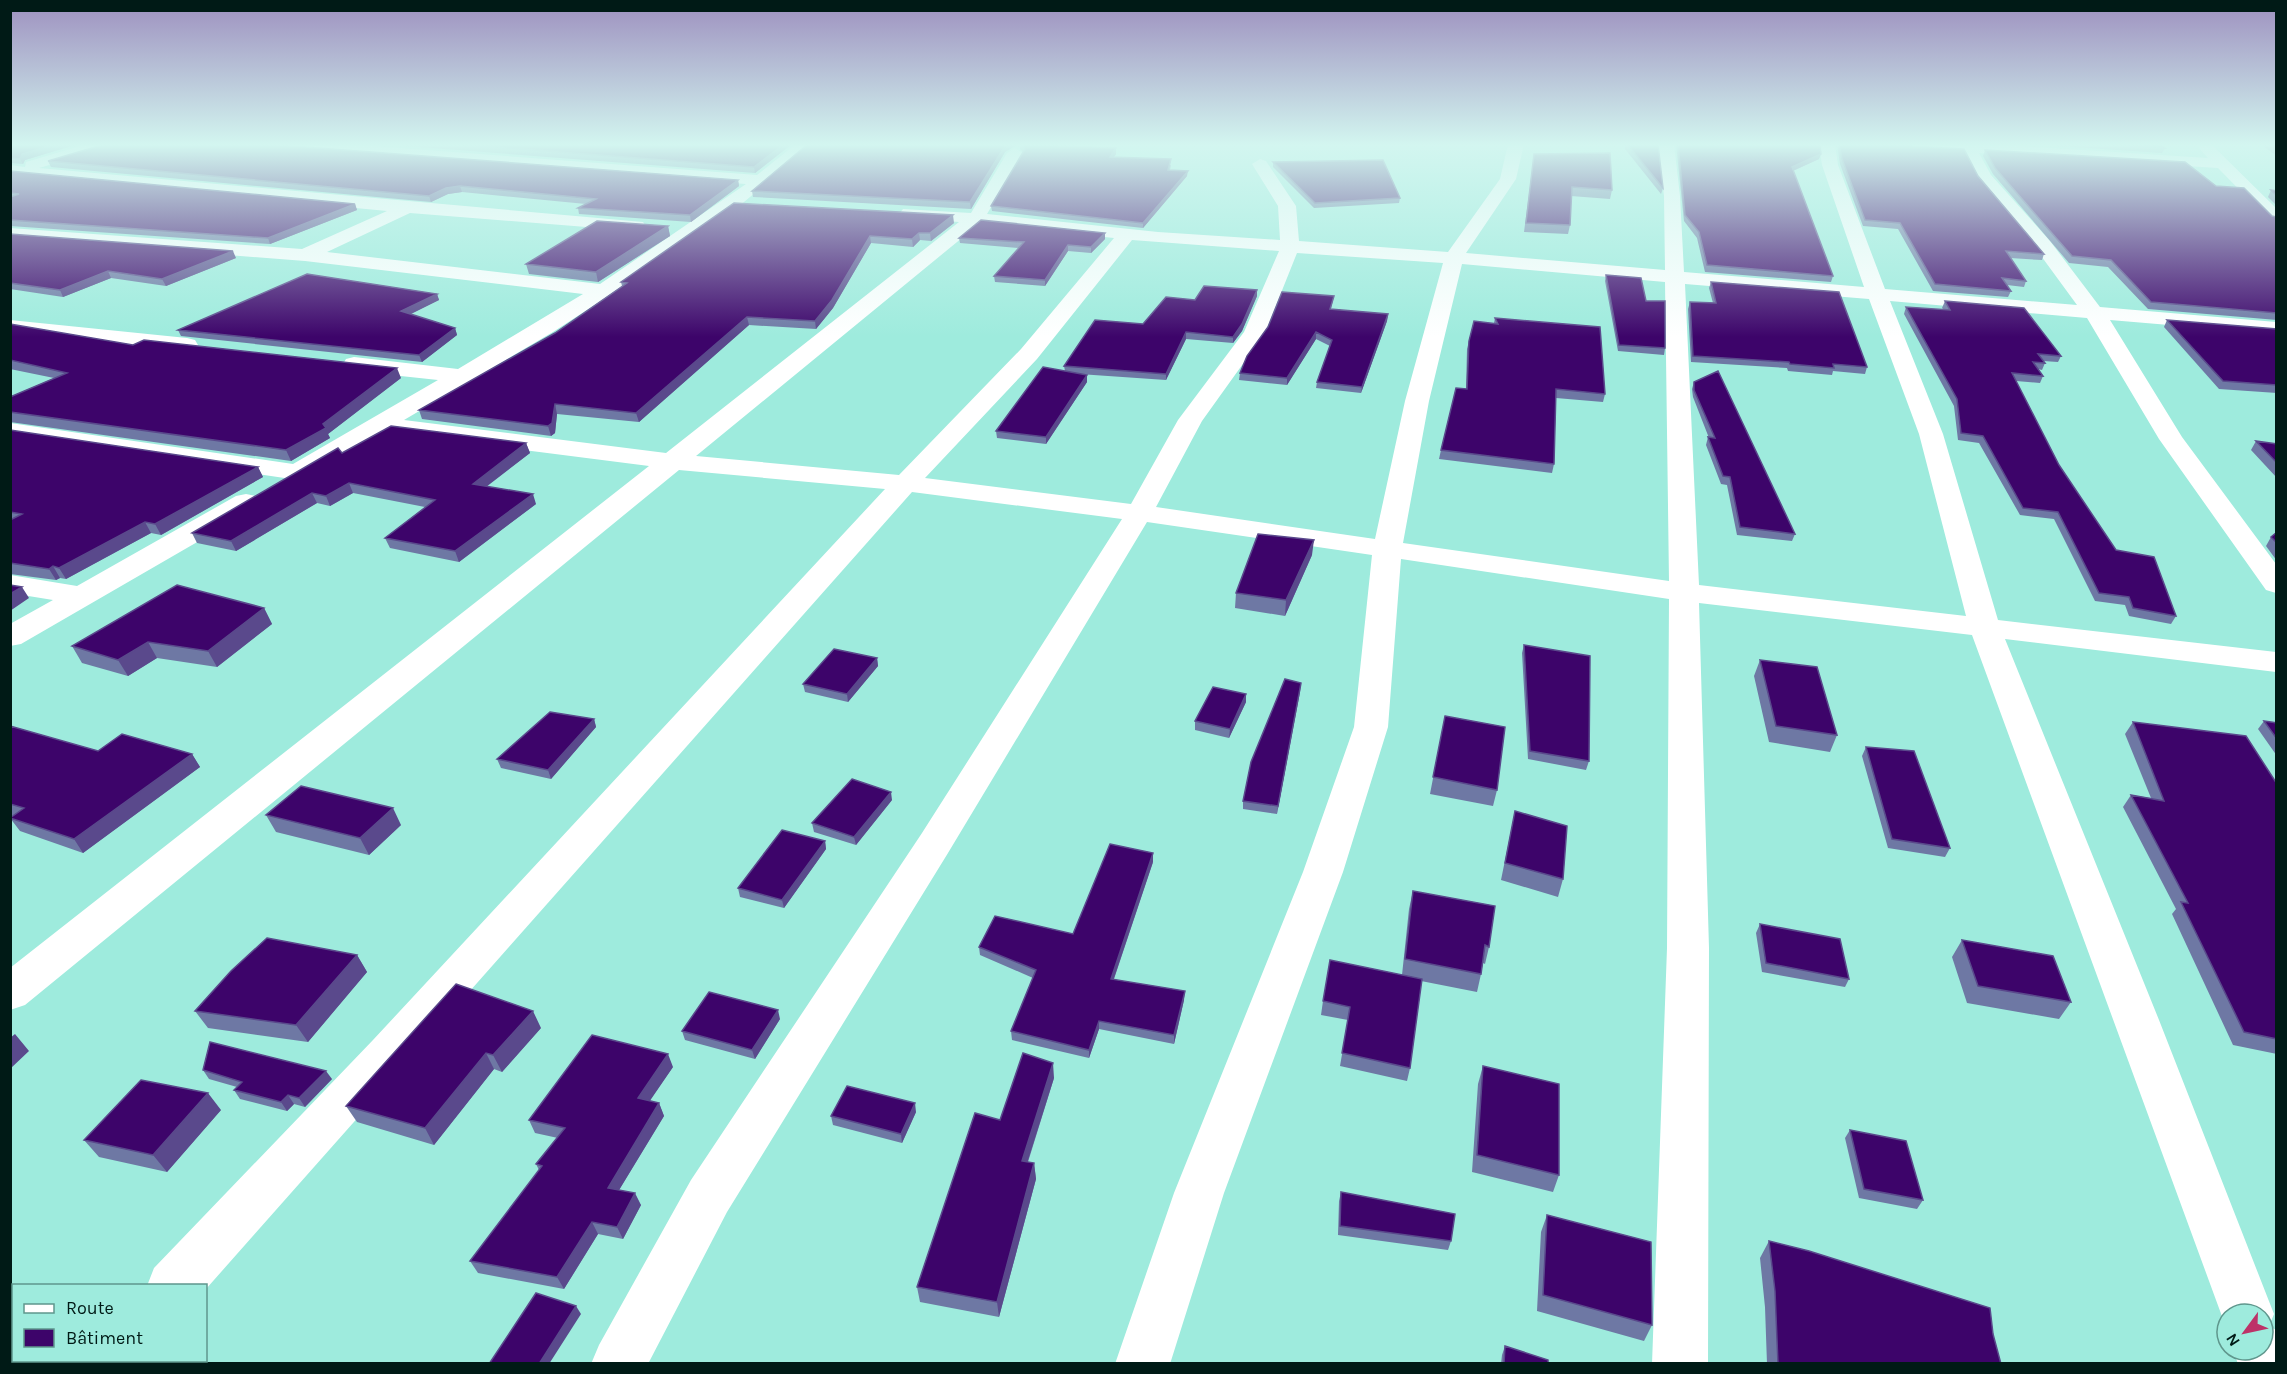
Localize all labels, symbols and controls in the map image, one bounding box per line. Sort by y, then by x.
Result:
legend [12,1284,207,1362]
text: Route [66,1297,114,1319]
north arrow [2215,1302,2275,1362]
text: Bâtiment [66,1327,143,1349]
text: N [2222,1330,2244,1350]

